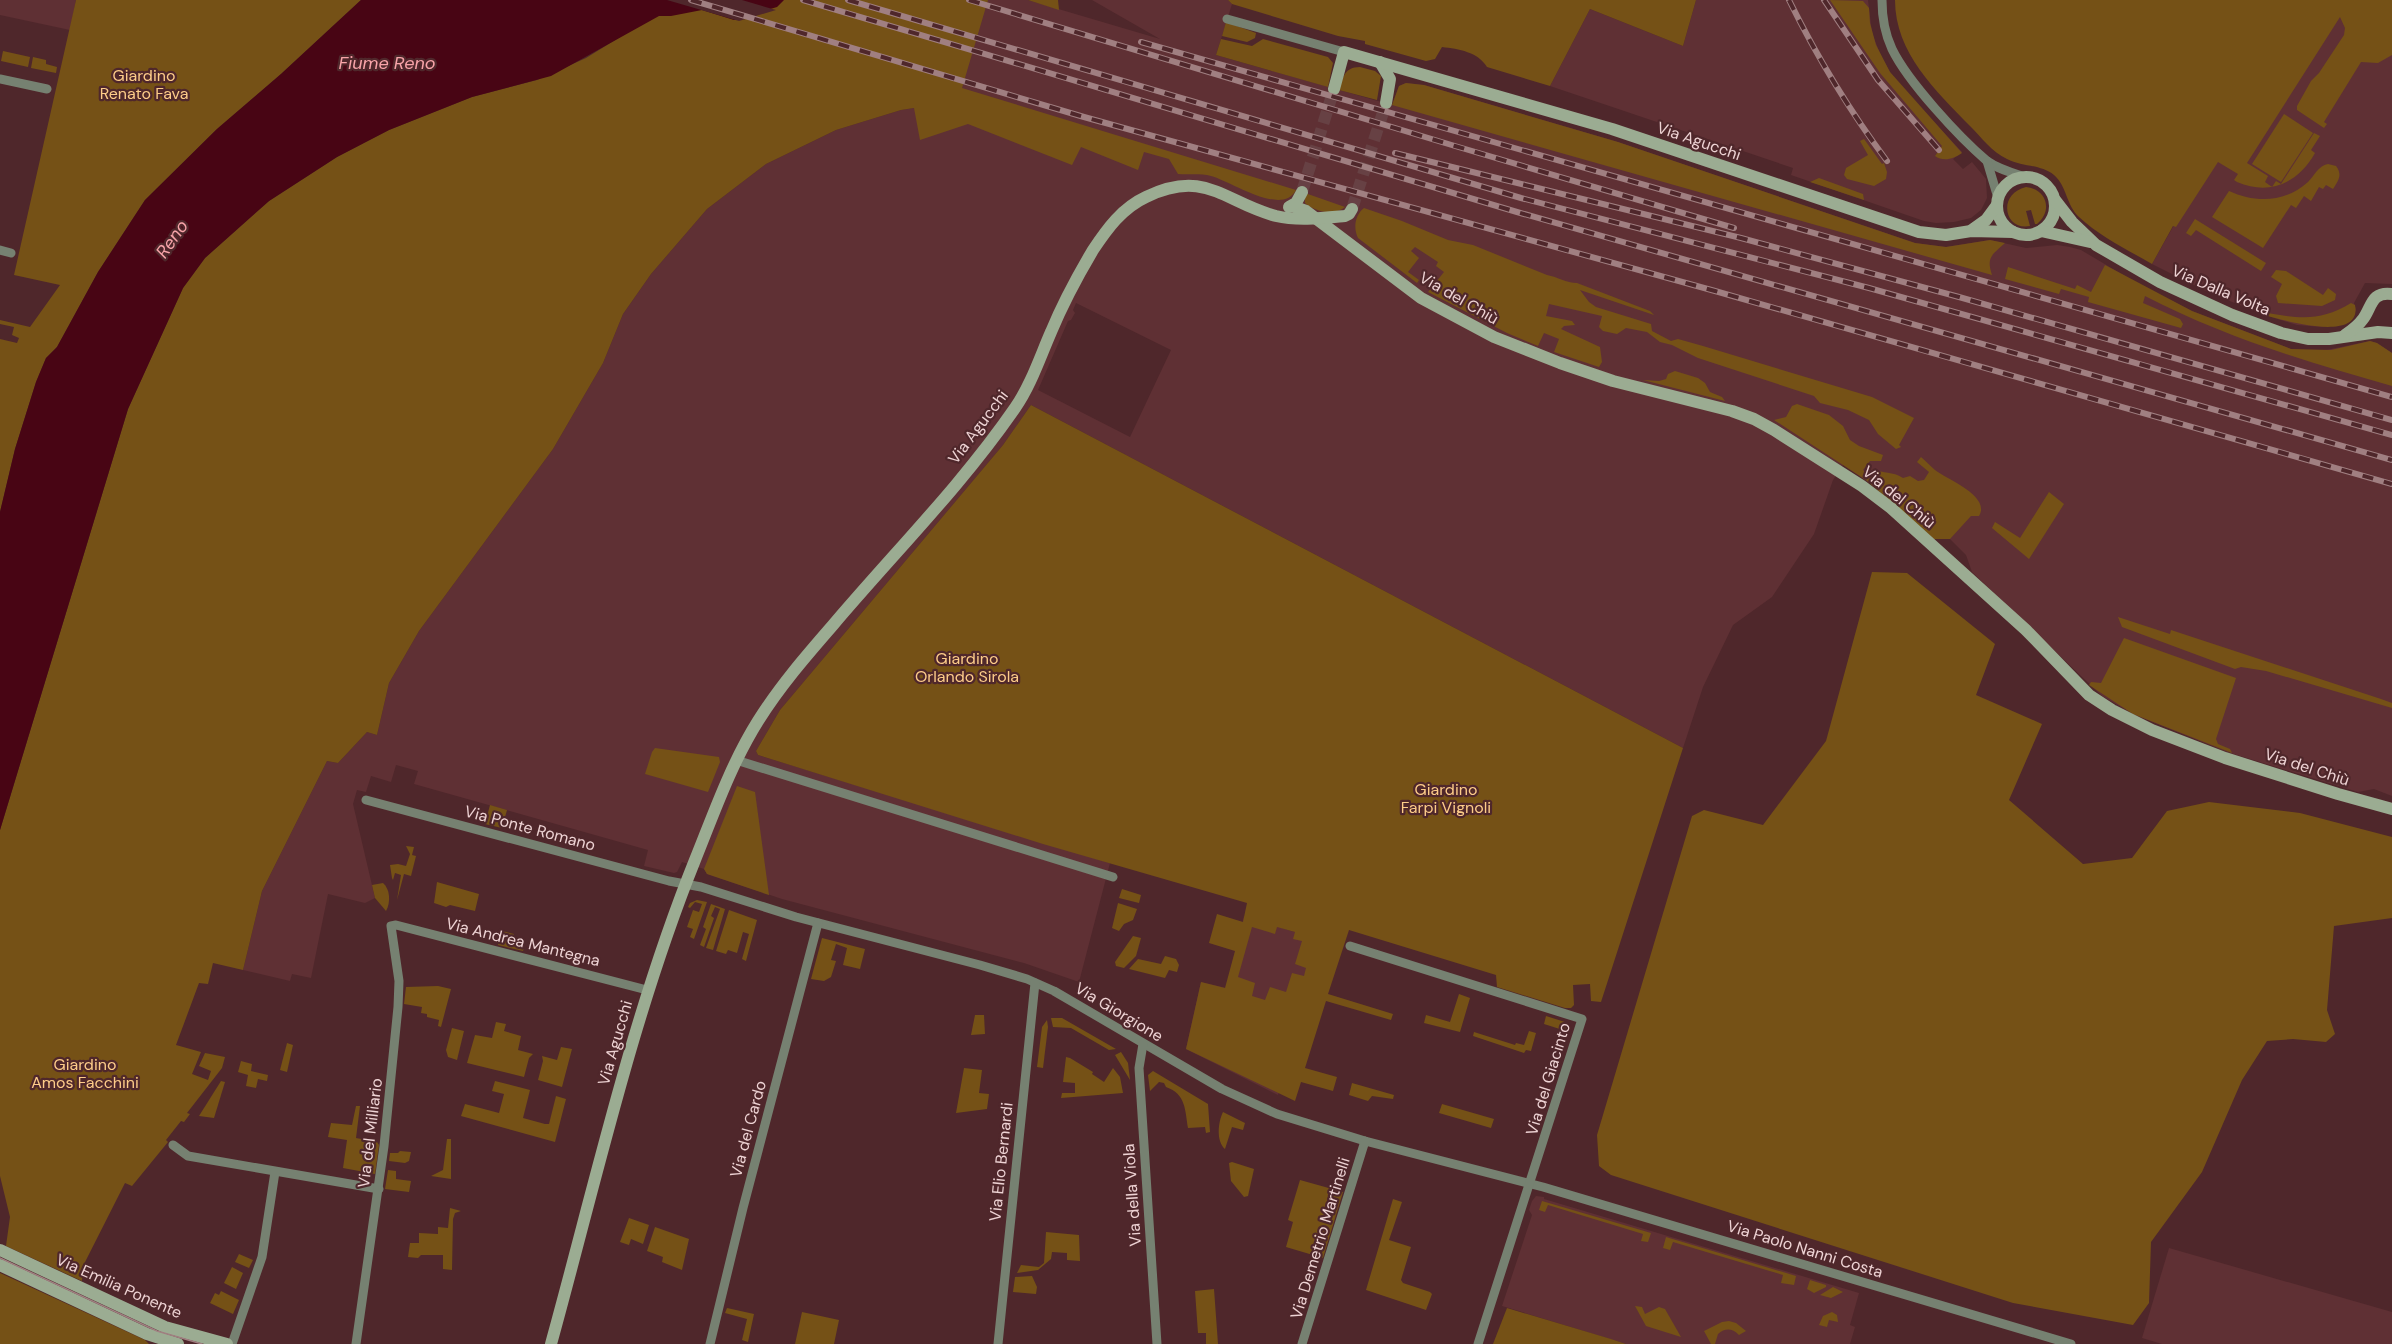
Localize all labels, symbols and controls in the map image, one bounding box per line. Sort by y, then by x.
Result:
water label: Fiume Reno [338,51,436,75]
park label: Giardino Renato Fava [100,65,188,104]
street label: Via Agucchi [1654,117,1744,165]
water label: Reno [150,215,194,263]
street label: Via Dalla Volta [2169,260,2273,320]
street label: Via del Chiù [1416,267,1502,329]
street label: Via Agucchi [943,386,1013,468]
street label: Via del Chiù [1858,461,1940,533]
park label: Giardino Orlando Sirola [915,648,1019,687]
street label: Via del Chiù [2262,743,2352,791]
park label: Giardino Farpi Vignoli [1401,779,1491,818]
street label: Via Ponte Romano [462,800,598,856]
street label: Via Andrea Mantegna [444,913,602,971]
street label: Via Giorgione [1071,977,1167,1047]
street label: Via Agucchi [593,998,637,1088]
street label: Via del Giacinto [1521,1020,1575,1138]
park label: Giardino Amos Facchini [31,1054,139,1093]
street label: Via del Milliario [353,1077,387,1189]
street label: Via del Cardo [725,1078,771,1180]
street label: Via Elio Bernardi [984,1101,1018,1223]
street label: Via della Viola [1118,1143,1146,1247]
street label: Via Demetrio Martinelli [1285,1155,1355,1321]
street label: Via Paolo Nanni Costa [1725,1215,1885,1283]
street label: Via Emilia Ponente [53,1249,185,1323]

